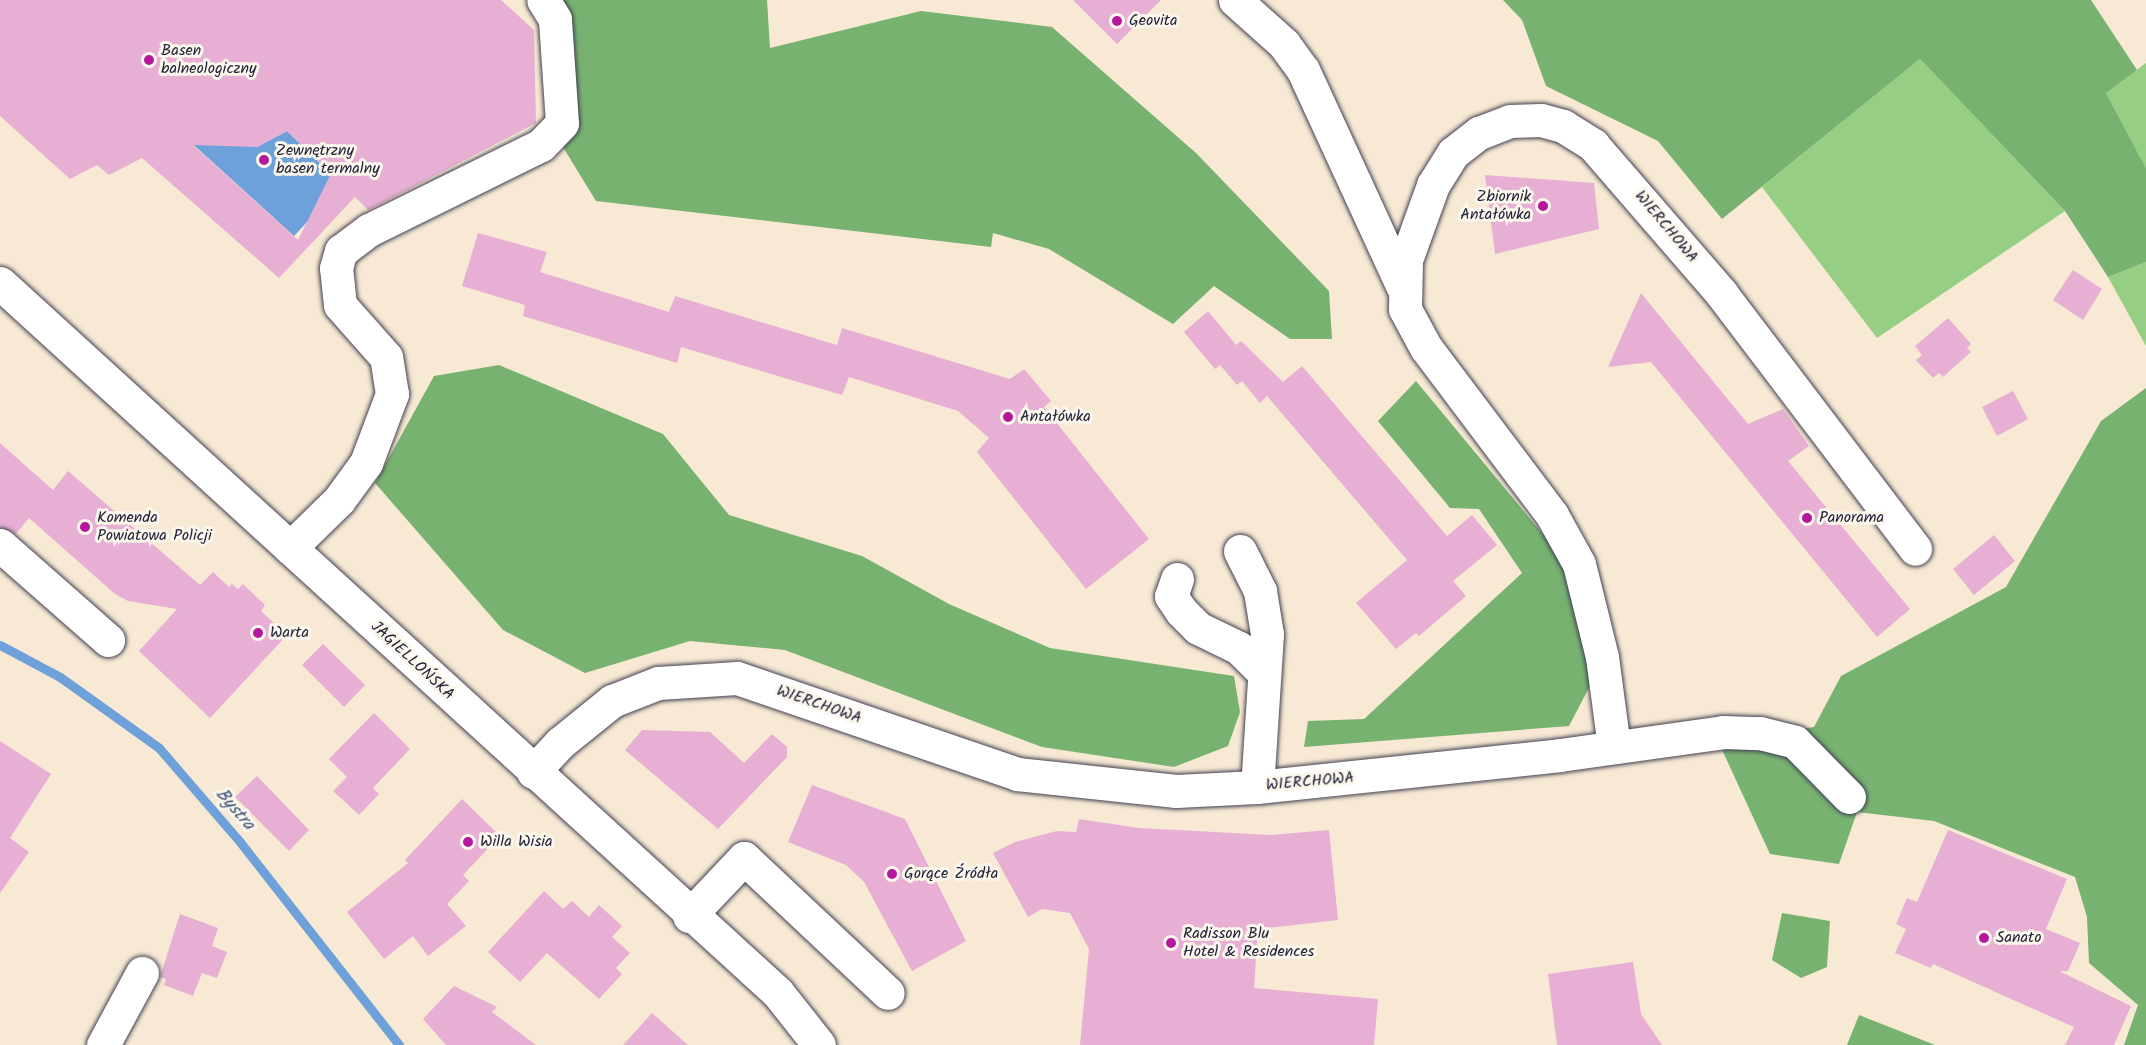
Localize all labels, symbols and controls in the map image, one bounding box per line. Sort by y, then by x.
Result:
place label: Geovita [1129,11,1177,31]
marker: Geovita [1110,14,1124,28]
place label: Basen balneologiczny [161,41,257,79]
marker: Basen balneologiczny [142,53,156,67]
place label: Zewnętrzny basen termalny [276,141,380,179]
marker: Zewnętrzny basen termalny [257,153,271,167]
place label: Zbiornik Antałówka [1460,187,1531,225]
street label: WIERCHOWA [1630,187,1702,267]
marker: Zbiornik Antałówka [1536,199,1550,213]
place label: Antałówka [1020,407,1091,427]
marker: Antałówka [1001,410,1015,424]
place label: Komenda Powiatowa Policji [97,508,212,546]
place label: Panorama [1819,508,1884,528]
marker: Panorama [1800,511,1814,525]
marker: Komenda Powiatowa Policji [78,520,92,534]
street label: JAGIELLOŃSKA [366,617,458,705]
place label: Warta [270,623,309,643]
marker: Warta [251,626,265,640]
street label: WIERCHOWA [774,682,864,728]
street label: WIERCHOWA [1265,769,1355,795]
water label: Bystra [210,784,258,836]
place label: Willa Wisia [480,832,553,852]
marker: Willa Wisia [461,835,475,849]
place label: Gorące Źródła [904,864,998,884]
marker: Gorące Źródła [885,867,899,881]
place label: Radisson Blu Hotel & Residences [1183,924,1314,962]
place label: Sanato [1996,928,2041,948]
marker: Sanato [1977,931,1991,945]
marker: Radisson Blu Hotel & Residences [1164,936,1178,950]

